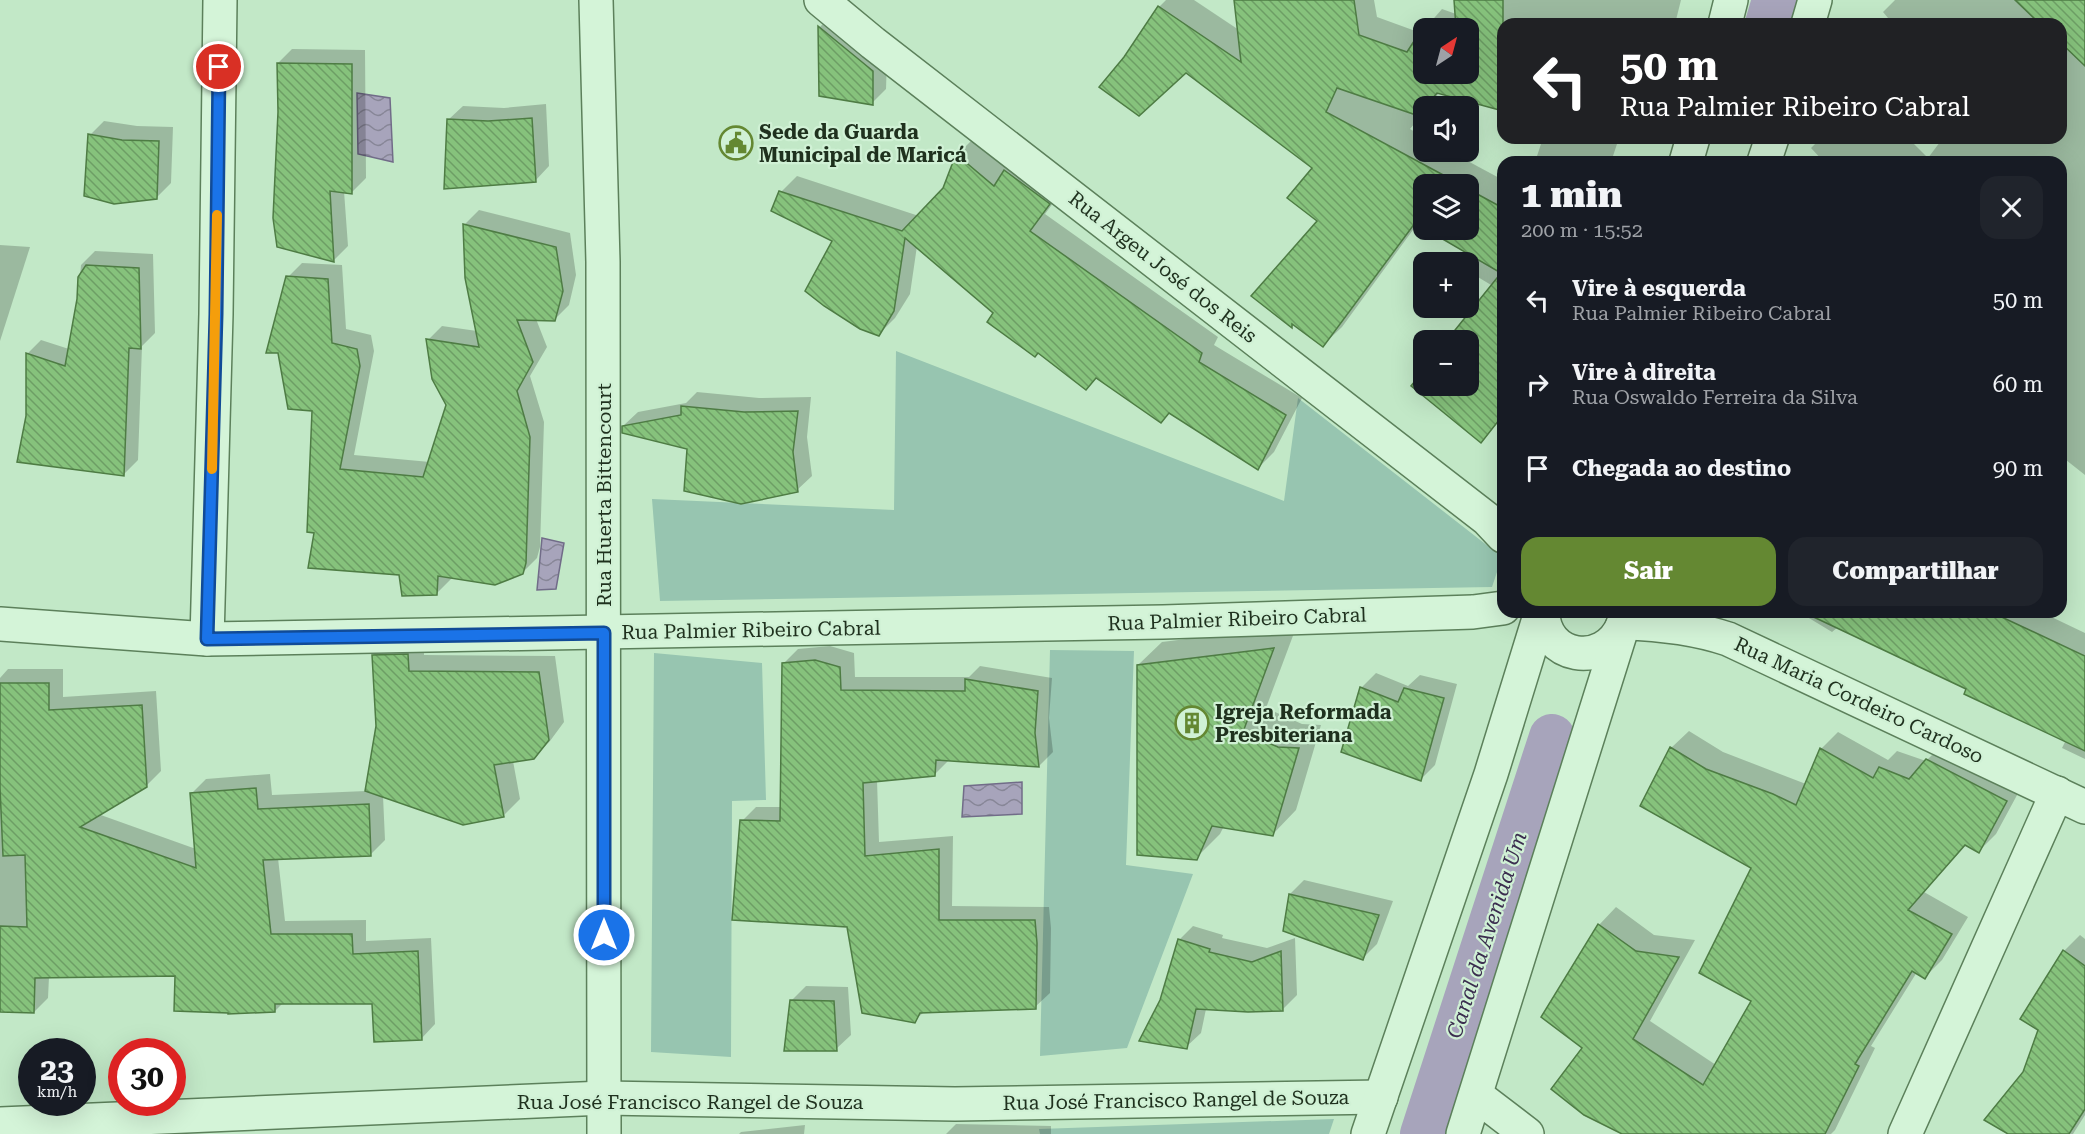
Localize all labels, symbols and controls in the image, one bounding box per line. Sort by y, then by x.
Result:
north arrow [1413,18,1479,84]
map controls [1413,18,1479,396]
pin [193,41,244,92]
text: 50 m [1620,41,1718,90]
icon: left [1521,42,1599,120]
icon: arrive [202,50,235,83]
text: Rua Palmier Ribeiro Cabral [1620,91,1970,123]
button: sound [1413,96,1479,162]
place label: Sede da Guarda Municipal de Maricá [759,120,967,167]
public building icon: Sede da Guarda Municipal de Maricá [718,125,754,161]
button: layers [1413,174,1479,240]
text: 1 min [1521,174,1622,216]
button: close [1980,176,2043,239]
street label: Rua Argeu José dos Reis [1064,186,1262,348]
text: 200 m · 15:52 [1521,218,1643,242]
button: + [1413,252,1479,318]
text: Vire à esquerda [1572,276,1746,301]
icon: left [1521,284,1554,317]
text: 50 m [1993,288,2043,313]
text: Rua Palmier Ribeiro Cabral [1572,301,1831,325]
button: − [1413,330,1479,396]
text: Vire à direita [1572,360,1716,385]
icon: right [1521,368,1554,401]
text: 60 m [1993,372,2043,397]
street label: Rua Huerta Bittencourt [592,382,616,607]
text: Rua Oswaldo Ferreira da Silva [1572,385,1858,409]
icon: arrive [1521,452,1554,485]
text: Chegada ao destino [1572,456,1791,481]
text: 90 m [1993,456,2043,481]
button: Sair [1521,537,1776,606]
button: Compartilhar [1788,537,2043,606]
street label: Rua Palmier Ribeiro Cabral [1107,602,1367,636]
street label: Rua Palmier Ribeiro Cabral [621,616,881,644]
street label: Rua Maria Cordeiro Cardoso [1731,632,1987,768]
place label: Igreja Reformada Presbiteriana [1215,700,1392,747]
building icon: Igreja Reformada Presbiteriana [1174,705,1210,741]
water label: Canal da Avenida Um [1442,829,1532,1041]
position arrow [572,903,636,967]
speed limit sign: 30 [108,1038,186,1116]
text: 23 [40,1052,74,1087]
text: km/h [37,1083,77,1101]
street label: Rua José Francisco Rangel de Souza [1002,1085,1350,1115]
street label: Rua José Francisco Rangel de Souza [517,1090,863,1114]

